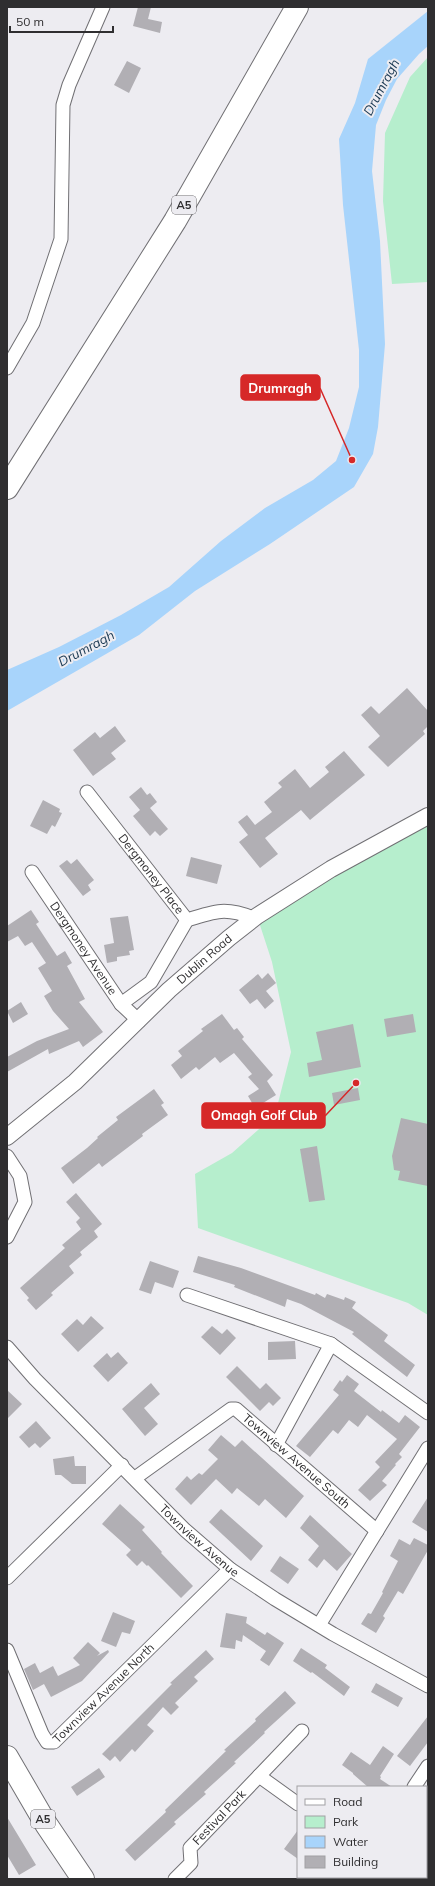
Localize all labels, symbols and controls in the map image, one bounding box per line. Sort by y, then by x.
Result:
scale bar [10,8,113,34]
text: 50 m [16,14,44,29]
water label: Drumragh [360,56,402,118]
road number: A5 [172,196,196,214]
callout: Drumragh [241,375,320,400]
text: Drumragh [248,380,312,396]
water label: Drumragh [55,627,117,669]
street label: Dergmoney Place [115,831,187,917]
street label: Dergmoney Avenue [47,898,121,998]
street label: Dublin Road [173,931,235,987]
callout: Omagh Golf Club [202,1103,325,1128]
text: Omagh Golf Club [211,1107,317,1123]
street label: Townview Avenue South [240,1410,353,1511]
street label: Townview Avenue [157,1501,242,1580]
street label: Townview Avenue North [49,1640,157,1746]
street label: Festival Park [189,1786,249,1848]
legend [297,1786,427,1878]
text: Road [333,1794,362,1809]
road number: A5 [31,1810,55,1828]
text: Park [333,1814,359,1829]
text: Water [333,1834,369,1849]
text: Building [333,1854,378,1869]

